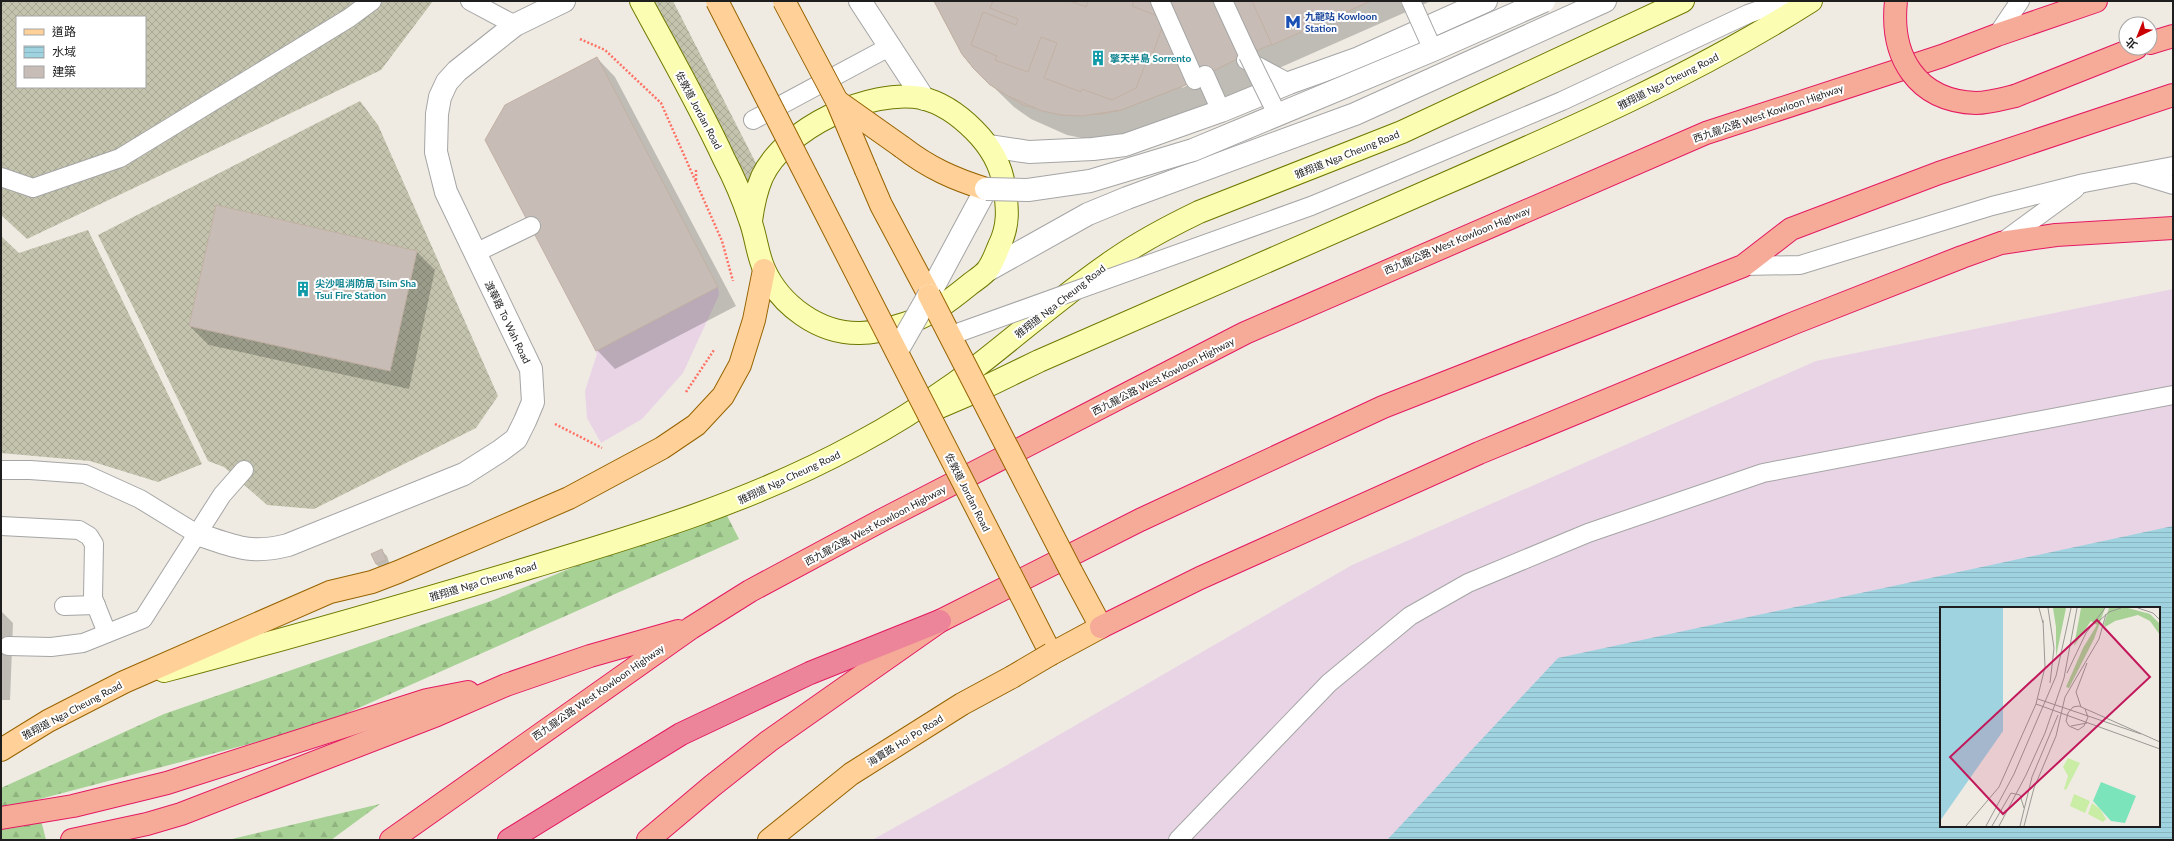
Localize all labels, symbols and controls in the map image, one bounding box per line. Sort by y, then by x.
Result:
place label: 九龍站 Kowloon Station [1305,10,1378,34]
metro station icon: 九龍站 Kowloon Station [1284,13,1302,31]
legend [16,16,146,88]
north arrow [2118,16,2158,56]
text: 道路 [52,24,76,39]
text: 北 [2122,35,2139,52]
text: 水域 [52,44,76,59]
building icon: 擎天半島 Sorrento [1089,49,1107,67]
street label: 雅翔道 Nga Cheung Road [1616,50,1720,112]
place label: 擎天半島 Sorrento [1110,52,1192,64]
text: 建築 [52,64,76,79]
street label: 佐敦道 Jordan Road [673,69,725,151]
street label: 西九龍公路 West Kowloon Highway [1691,81,1846,144]
street label: 雅翔道 Nga Cheung Road [1293,128,1401,180]
street label: 西九龍公路 West Kowloon Highway [1382,203,1533,276]
street label: 雅翔道 Nga Cheung Road [1012,262,1108,340]
place label: 尖沙咀消防局 Tsim Sha Tsui Fire Station [315,277,416,301]
street label: 渡華路 To Wah Road [483,279,533,365]
building icon: 尖沙咀消防局 Tsim Sha Tsui Fire Station [294,280,312,298]
street label: 西九龍公路 West Kowloon Highway [1090,334,1237,417]
street label: 雅翔道 Nga Cheung Road [736,448,842,506]
street label: 佐敦道 Jordan Road [943,451,993,533]
street label: 西九龍公路 West Kowloon Highway [802,482,948,567]
street label: 雅翔道 Nga Cheung Road [428,559,538,603]
inset map [1940,607,2160,827]
street label: 西九龍公路 West Kowloon Highway [530,641,667,742]
street label: 雅翔道 Nga Cheung Road [20,679,124,741]
street label: 海寶路 Hoi Po Road [865,712,945,768]

